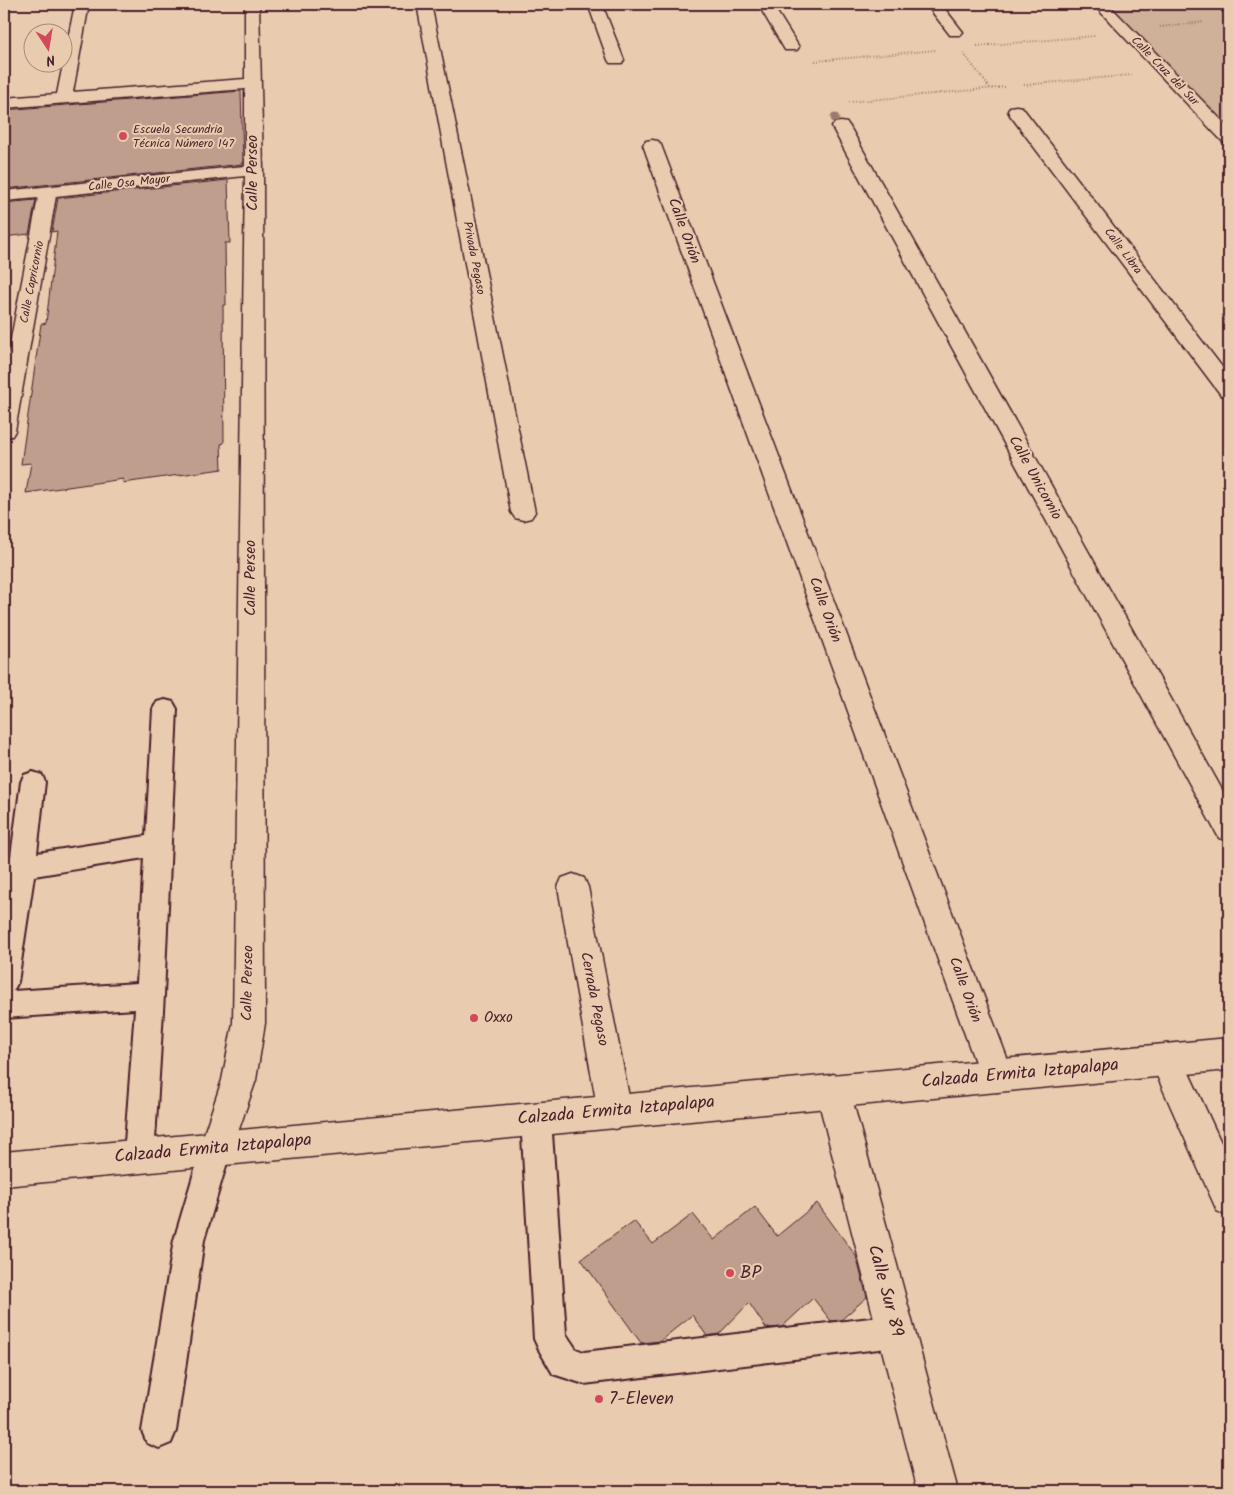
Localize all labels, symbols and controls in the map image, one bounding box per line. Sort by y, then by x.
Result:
north arrow [22,22,72,72]
street label: Calle Cruz del Sur [1126,32,1204,111]
text: N [44,48,57,71]
place label: Escuela Secundria Técnica Número 147 [133,120,234,153]
marker: Escuela Secundria Técnica Número 147 [117,130,129,142]
street label: Calle Perseo [241,135,265,211]
street label: Calle Osa Mayor [87,169,172,197]
street label: Calle Orión [661,195,707,267]
street label: Privada Pegaso [458,220,490,296]
street label: Calle Libra [1099,224,1147,279]
street label: Calle Capricornio [15,239,49,325]
street label: Calle Unicornio [1002,431,1068,525]
street label: Calle Perseo [239,540,263,616]
street label: Calle Orión [802,574,848,646]
street label: Calle Perseo [235,945,261,1021]
street label: Cerrada Pegaso [573,950,615,1048]
street label: Calle Orión [942,954,988,1026]
place label: Oxxo [484,1006,513,1030]
marker: Oxxo [468,1012,480,1024]
street label: Calzada Ermita Iztapalapa [920,1051,1120,1097]
street label: Calzada Ermita Iztapalapa [516,1088,716,1134]
street label: Calzada Ermita Iztapalapa [113,1126,313,1172]
street label: Calle Sur 89 [859,1242,911,1341]
place label: BP [740,1259,762,1288]
marker: BP [724,1267,736,1279]
place label: 7-Eleven [609,1385,674,1414]
marker: 7-Eleven [593,1393,605,1405]

